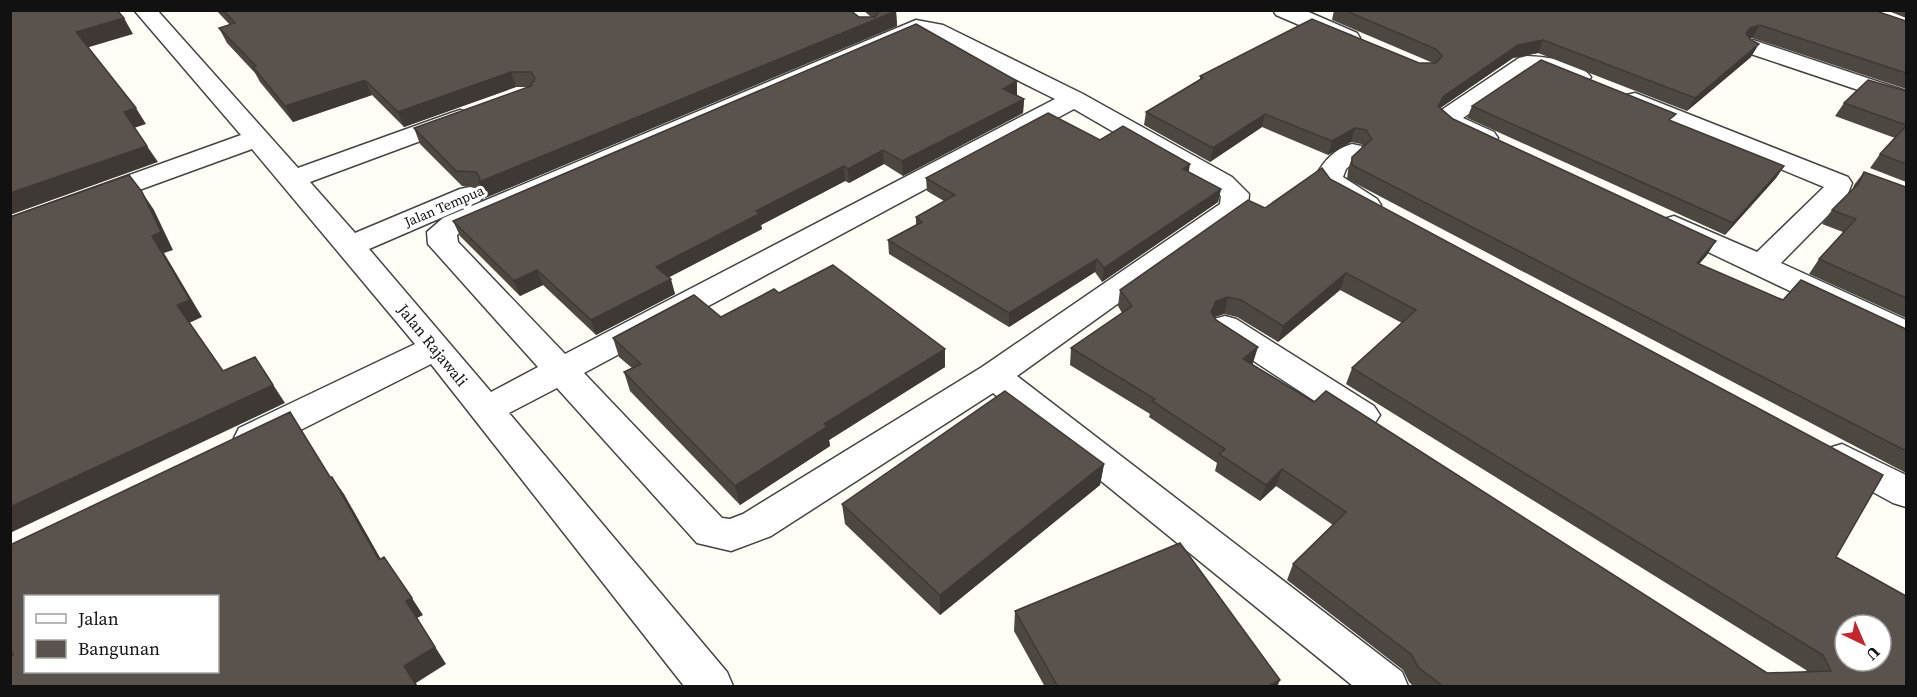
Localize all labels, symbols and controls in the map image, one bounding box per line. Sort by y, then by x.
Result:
street label: Jalan Tempua [400,180,488,232]
street label: Jalan Rajawali [392,298,473,391]
legend [24,595,219,673]
text: Jalan [77,606,119,631]
north arrow [1833,613,1893,673]
text: Bangunan [78,636,160,661]
text: U [1861,642,1885,666]

